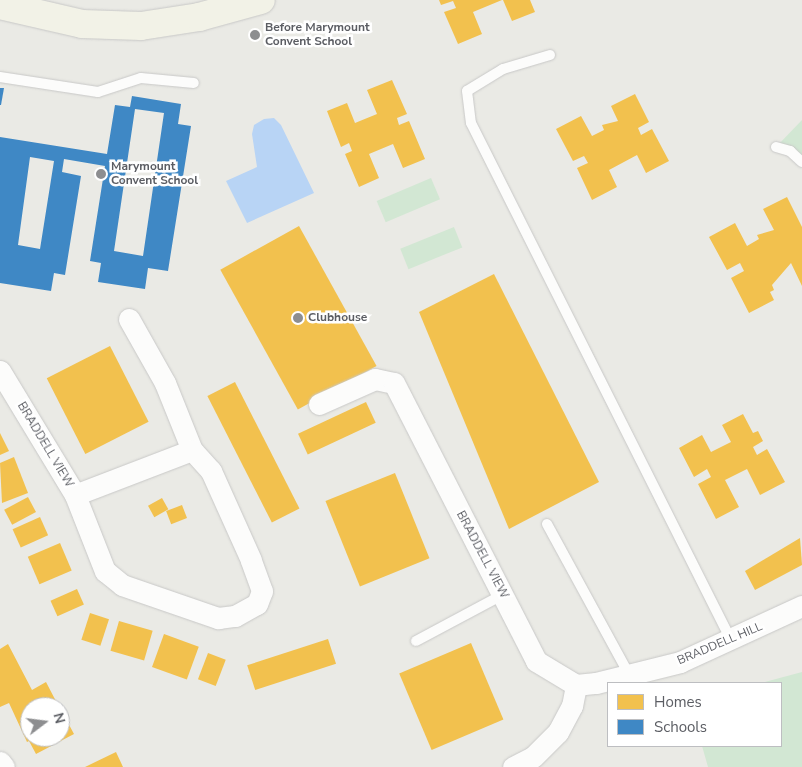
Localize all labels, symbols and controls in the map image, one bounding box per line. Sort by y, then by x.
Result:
place label: Before Marymount Convent School [265,21,370,49]
marker: Before Marymount Convent School [249,29,261,41]
place label: Marymount Convent School [111,160,198,188]
marker: Marymount Convent School [95,168,107,180]
place label: Clubhouse [308,311,367,325]
marker: Clubhouse [292,312,304,324]
street label: BRADDELL VIEW [14,400,76,490]
street label: BRADDELL VIEW [453,509,511,601]
street label: BRADDELL HILL [675,620,765,668]
legend [607,682,782,747]
text: Homes [654,692,702,712]
north arrow [20,697,70,747]
text: N [48,711,70,726]
text: Schools [654,717,707,737]

